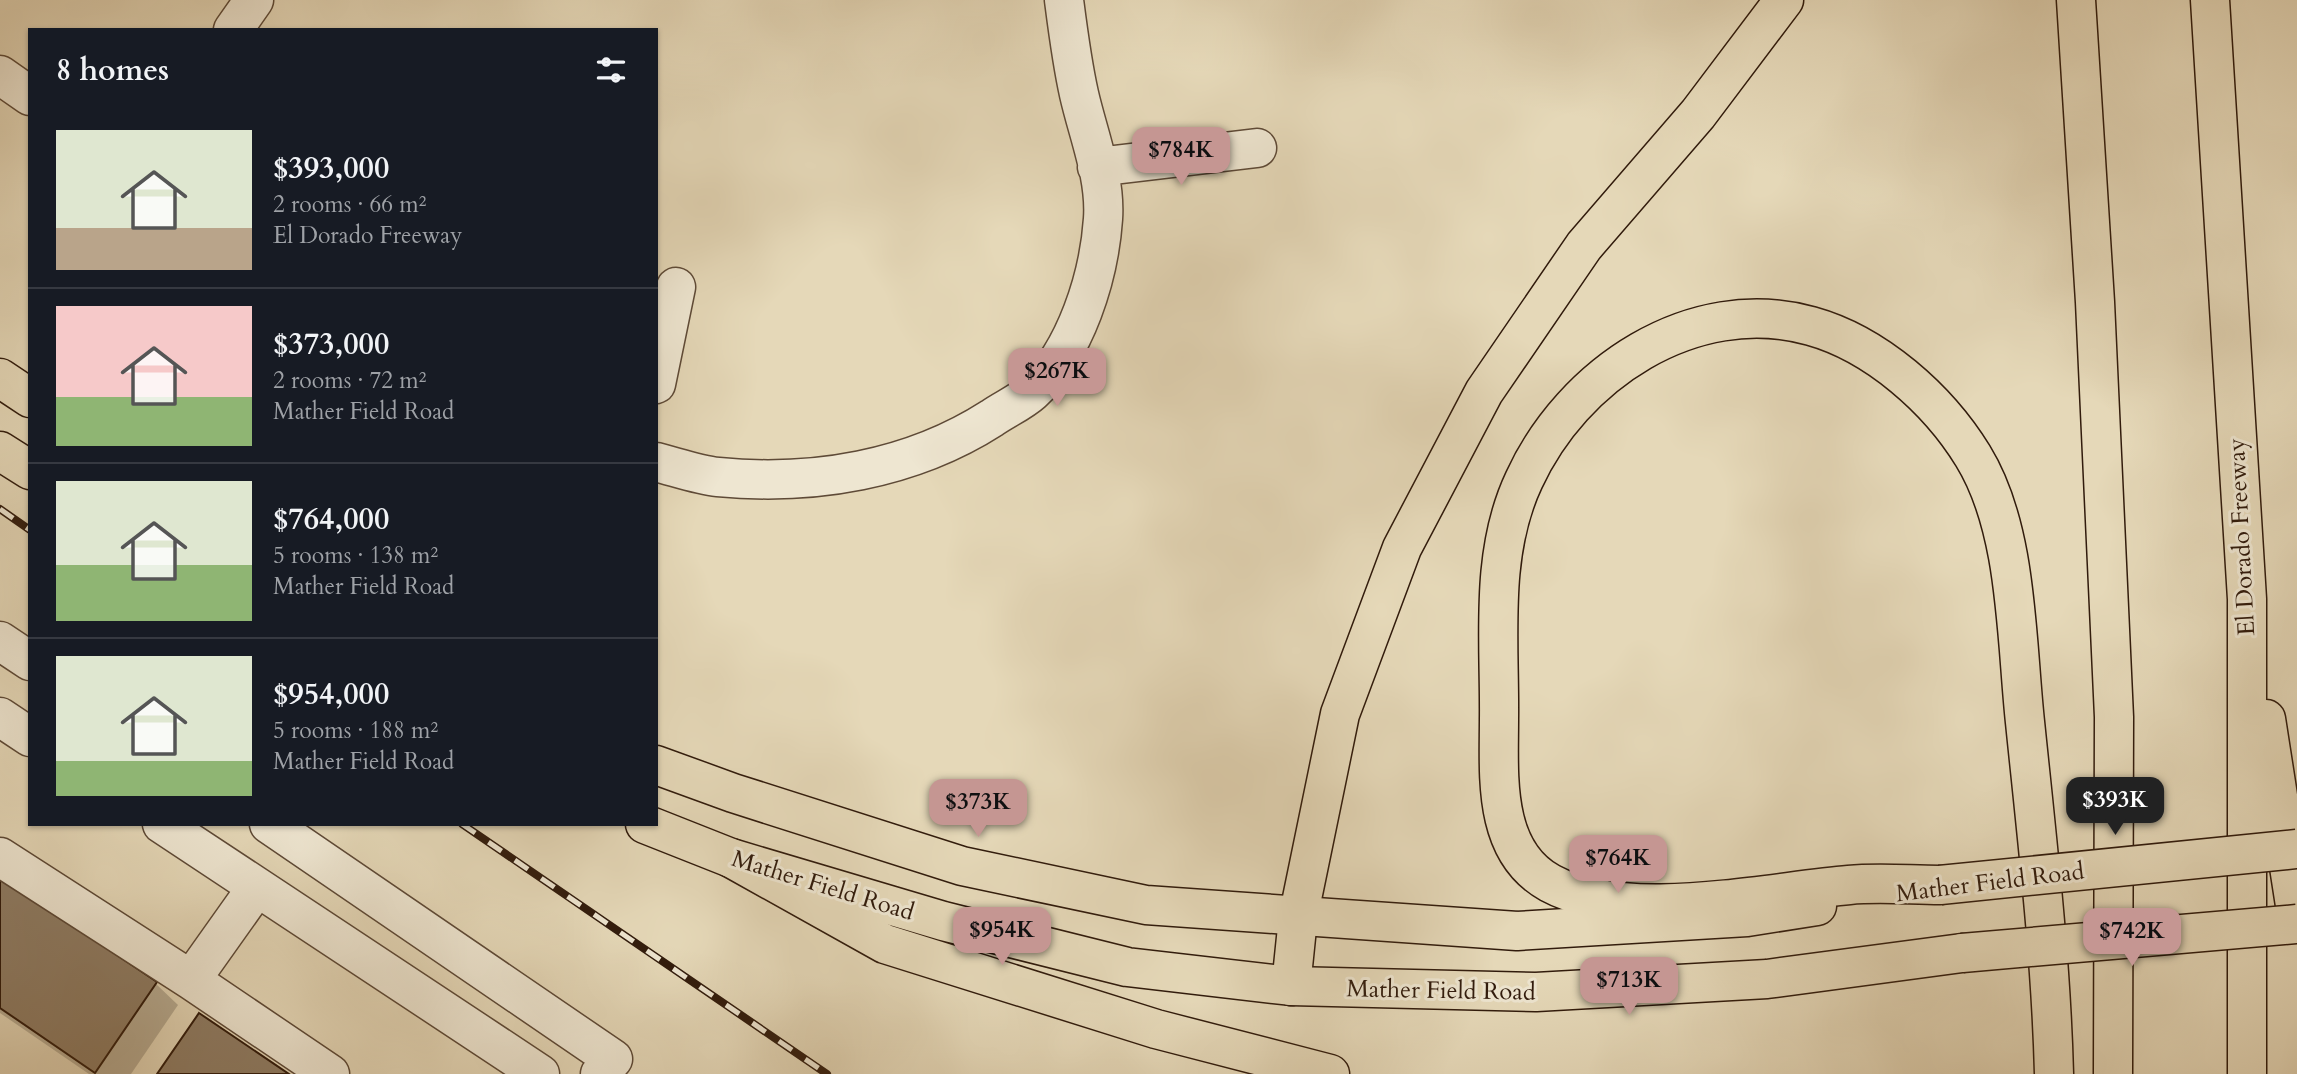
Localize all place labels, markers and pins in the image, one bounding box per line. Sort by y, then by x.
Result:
pin: $784K [1132,128,1230,187]
pin: $267K [1008,348,1106,408]
pin: $393K [2066,778,2164,837]
pin: $373K [929,780,1027,839]
pin: $764K [1569,836,1667,895]
pin: $954K [953,908,1051,967]
pin: $742K [2083,908,2181,968]
pin: $713K [1580,958,1678,1017]

